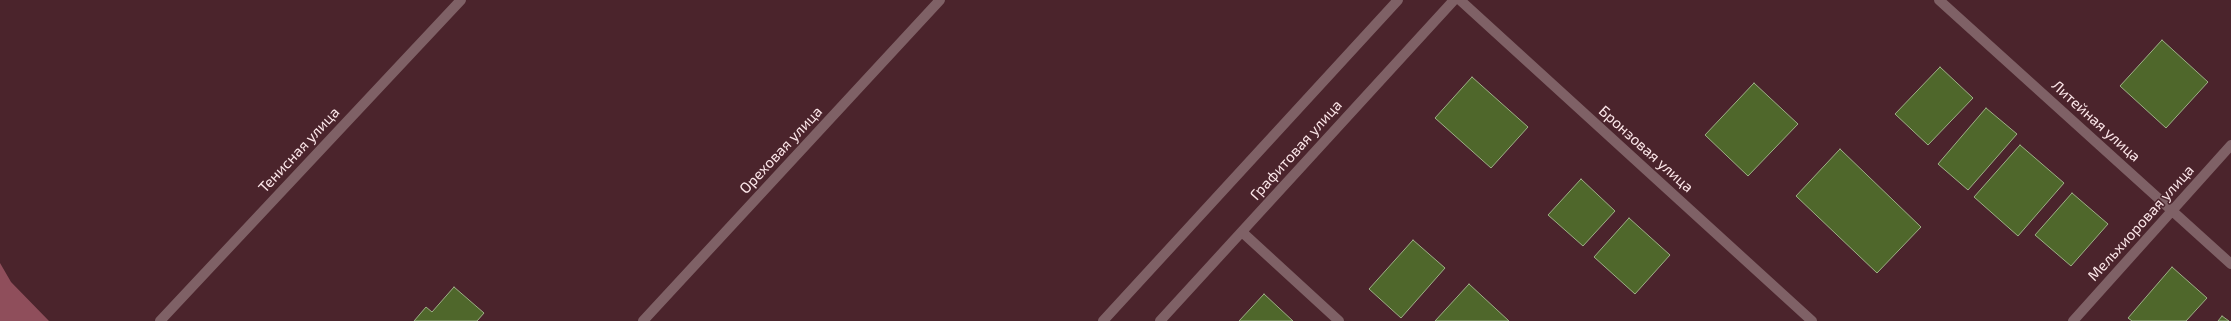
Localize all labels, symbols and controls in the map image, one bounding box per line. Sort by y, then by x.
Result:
street label: Литейная улица [2048,76,2144,166]
street label: Графитовая улица [1246,96,1346,204]
street label: Бронзовая улица [1595,102,1697,196]
street label: Тенисная улица [255,103,343,197]
street label: Ореховая улица [736,103,826,197]
street label: Мельхиоровая улица [2084,161,2198,285]

